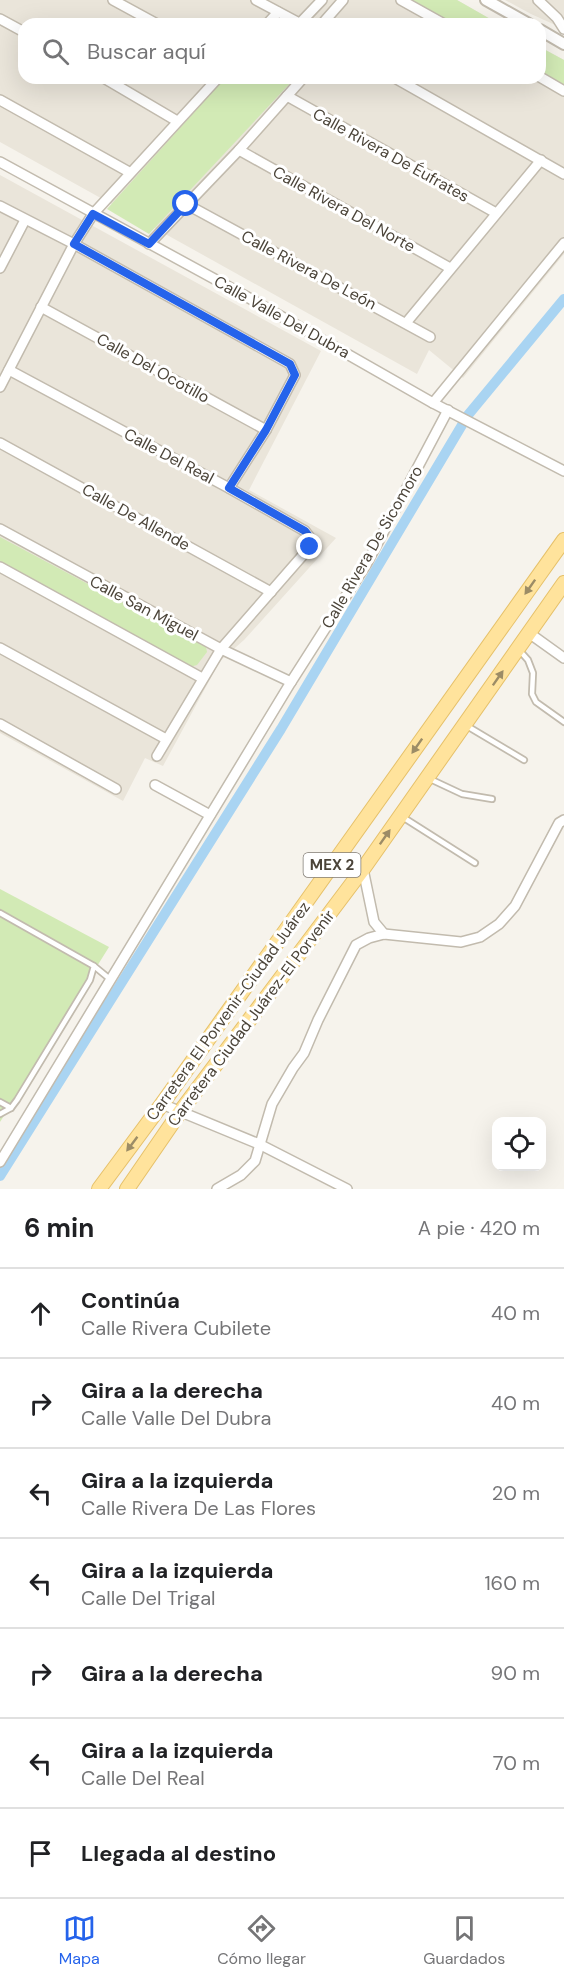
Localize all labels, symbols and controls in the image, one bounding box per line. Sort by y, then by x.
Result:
search box [18,18,546,84]
icon: search [39,35,72,68]
text: Buscar aquí [87,37,206,66]
street label: Calle Rivera De Éufrates [309,103,473,207]
street label: Calle Rivera Del Norte [269,161,419,257]
route start [172,190,198,216]
street label: Calle Rivera De León [238,225,380,315]
street label: Calle Valle Del Dubra [210,271,354,363]
street label: Calle Del Ocotillo [93,328,213,408]
street label: Calle Del Real [120,423,218,489]
street label: Calle Rivera De Sicomoro [317,462,427,632]
street label: Calle De Allende [78,479,194,555]
route end [296,533,322,559]
street label: Calle San Miguel [86,571,202,645]
one-way arrow [524,579,536,595]
one-way arrow [492,670,504,686]
one-way arrow [411,738,423,754]
one-way arrow [379,829,390,845]
road number: MEX 2 [304,853,360,877]
street label: Carretera El Porvenir-Ciudad Juárez [141,897,315,1125]
street label: Carretera Ciudad Juárez-El Porvenir [163,905,339,1130]
map controls [492,1117,546,1171]
button: locate [492,1117,546,1171]
one-way arrow [127,1136,139,1151]
text: 6 min [24,1211,94,1245]
text: A pie · 420 m [418,1215,540,1241]
text: Continúa [81,1286,180,1315]
icon: ahead [24,1297,57,1330]
text: 40 m [491,1300,540,1326]
text: Calle Rivera Cubilete [81,1315,271,1341]
text: Gira a la derecha [81,1376,263,1405]
icon: right [24,1387,57,1420]
text: 40 m [491,1390,540,1416]
text: Calle Valle Del Dubra [81,1405,271,1431]
text: Gira a la izquierda [81,1466,273,1495]
icon: left [24,1477,57,1510]
text: 20 m [492,1480,540,1506]
text: Calle Rivera De Las Flores [81,1495,316,1521]
text: Gira a la izquierda [81,1556,273,1585]
icon: left [24,1567,57,1600]
text: 160 m [484,1570,540,1596]
text: Calle Del Trigal [81,1585,216,1611]
icon: right [24,1657,57,1690]
text: Gira a la derecha [81,1659,263,1688]
text: 90 m [491,1660,540,1686]
text: Gira a la izquierda [81,1736,273,1765]
icon: left [24,1747,57,1780]
text: 70 m [493,1750,540,1776]
text: Calle Del Real [81,1765,205,1791]
icon: arrive [24,1837,57,1870]
text: Llegada al destino [81,1839,276,1868]
tab: Mapa [59,1912,100,1969]
tab: Cómo llegar [217,1912,306,1969]
tab: Guardados [423,1912,505,1969]

